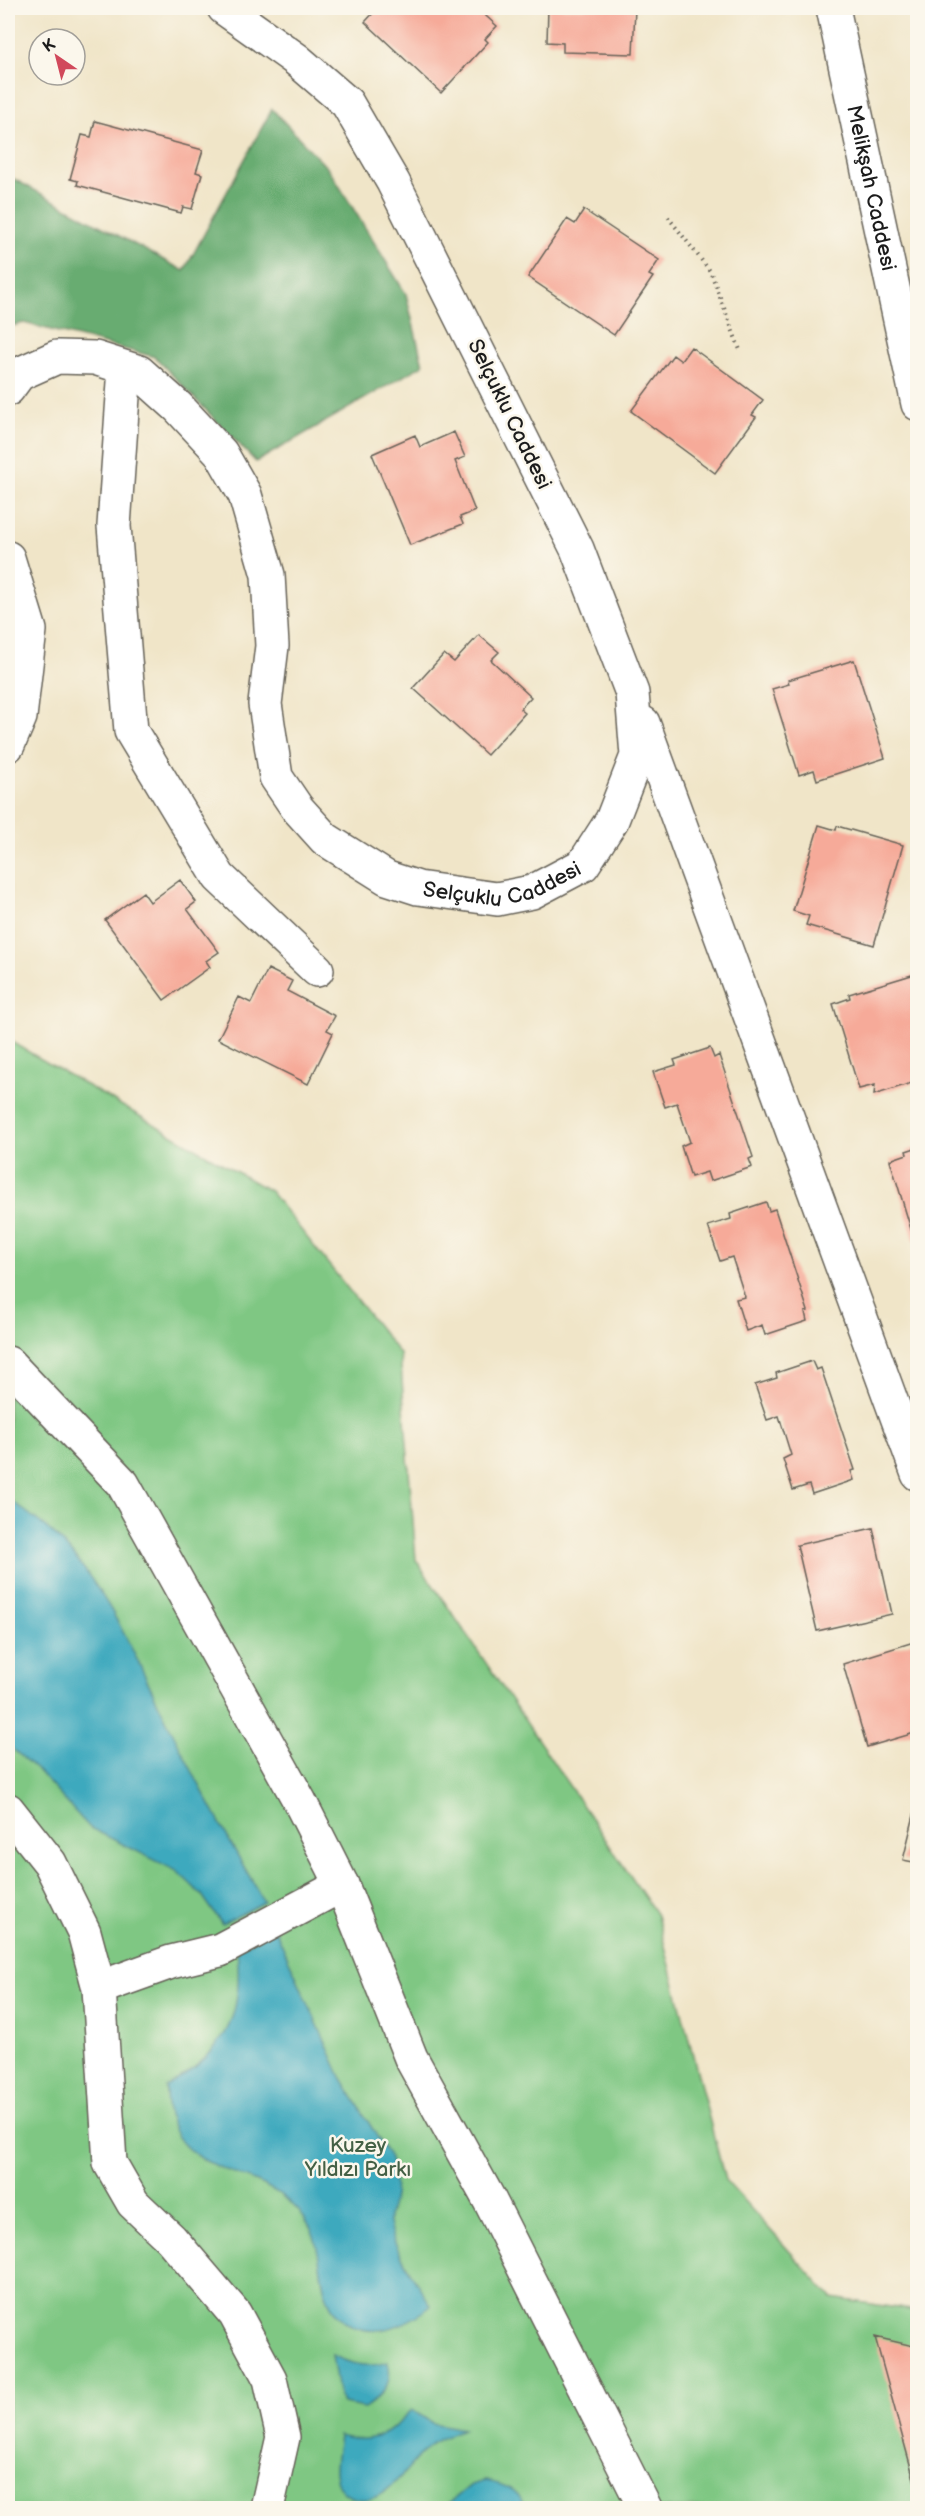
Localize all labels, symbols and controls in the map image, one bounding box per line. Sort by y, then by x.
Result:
north arrow [27,27,87,87]
text: K [39,35,59,57]
street label: Melikşah Caddesi [841,103,901,273]
street label: Selçuklu Caddesi [462,335,557,493]
street label: Selçuklu Caddesi [422,856,585,913]
park label: Kuzey Yıldızı Parkı [304,2133,411,2182]

